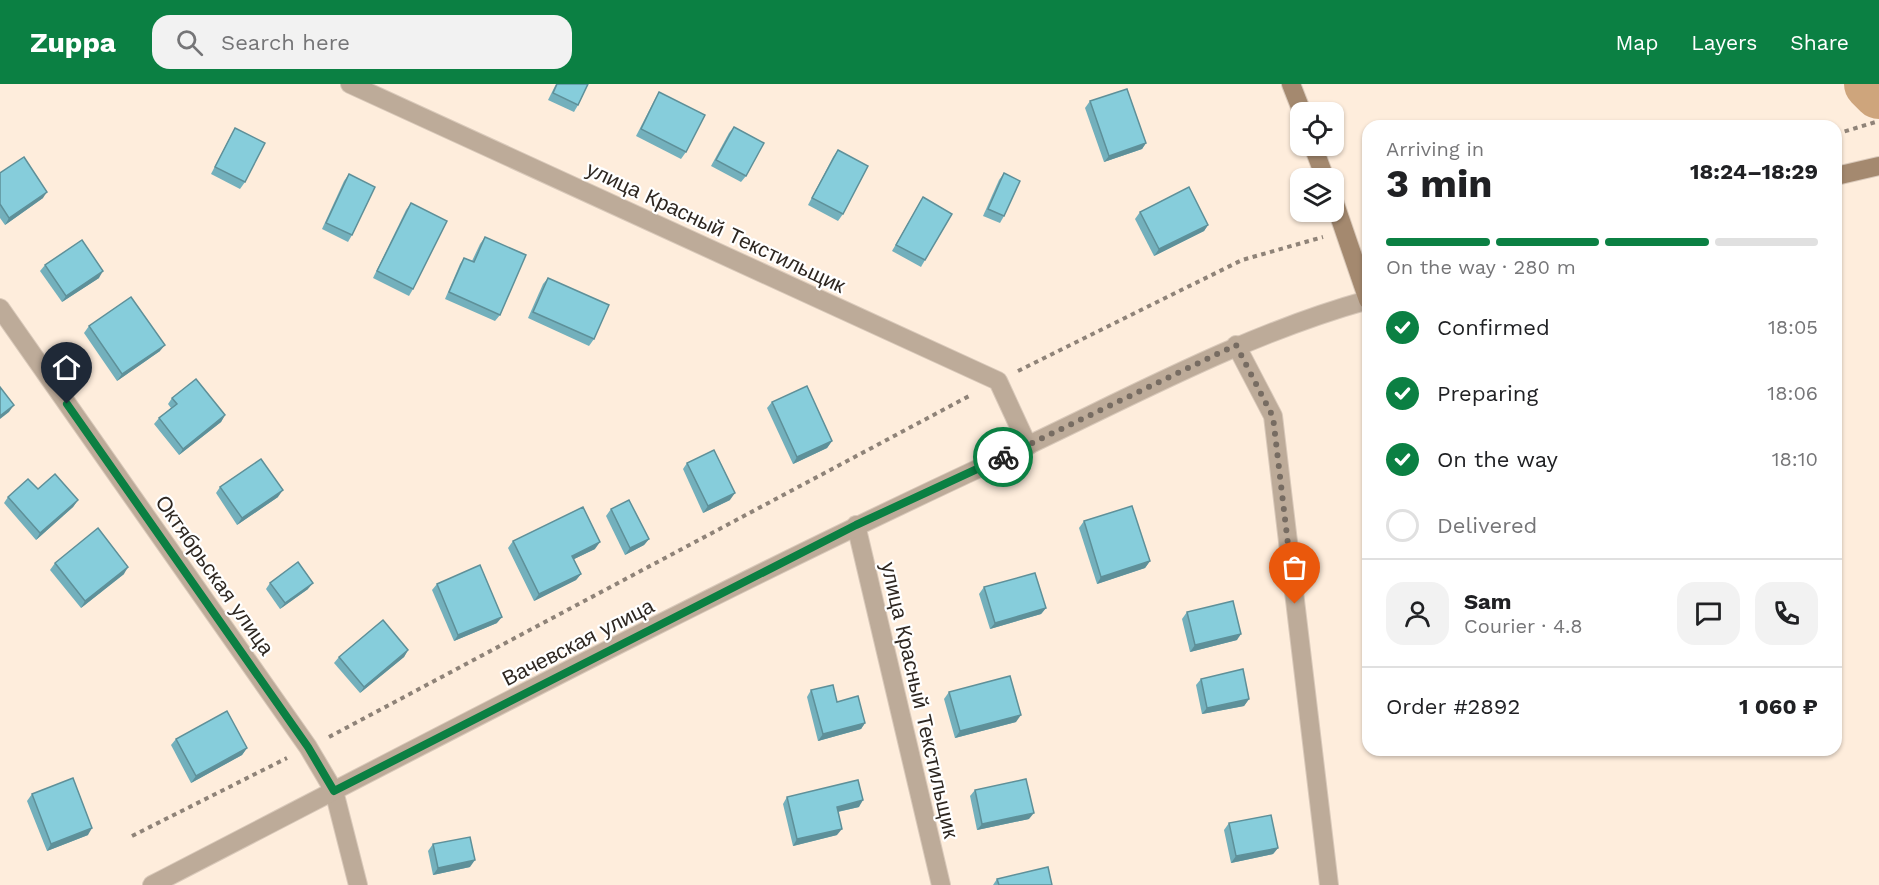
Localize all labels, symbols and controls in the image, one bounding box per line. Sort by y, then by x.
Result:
search box [152,15,572,69]
text: Zuppa [30,26,116,59]
icon: search [173,26,206,59]
text: Search here [221,30,350,55]
text: Map [1615,30,1658,55]
text: Layers [1691,30,1757,55]
text: Share [1790,30,1849,55]
map controls [1290,102,1344,222]
button: locate [1290,102,1344,156]
text: Arriving in [1386,137,1484,161]
street label: улица Красный Текстильщик [583,156,850,298]
text: 18:24–18:29 [1690,159,1818,184]
text: 3 min [1386,161,1493,206]
button: layers [1290,168,1344,222]
text: On the way · 280 m [1386,255,1576,279]
icon: check [1386,311,1419,344]
text: Confirmed [1437,315,1550,340]
text: 18:05 [1768,315,1818,339]
pin [41,342,92,404]
icon: home [50,351,83,384]
icon: check [1386,377,1419,410]
text: Preparing [1437,381,1538,406]
text: 18:06 [1767,381,1818,405]
courier [973,427,1033,487]
icon: bike [987,441,1020,474]
icon: check [1386,443,1419,476]
text: On the way [1437,447,1558,472]
text: 18:10 [1772,447,1818,471]
street label: Октябрьская улица [150,490,280,660]
text: Delivered [1437,513,1537,538]
pin [1269,542,1320,604]
icon: bag [1278,551,1311,584]
street label: улица Красный Текстильщик [876,560,964,841]
button: person [1386,582,1449,645]
button: chat [1677,582,1740,645]
button: phone [1755,582,1818,645]
text: Sam [1464,589,1512,614]
street label: Вачевская улица [498,593,658,691]
text: Courier · 4.8 [1464,614,1583,638]
text: Order #2892 [1386,694,1520,719]
text: 1 060 ₽ [1739,694,1818,719]

